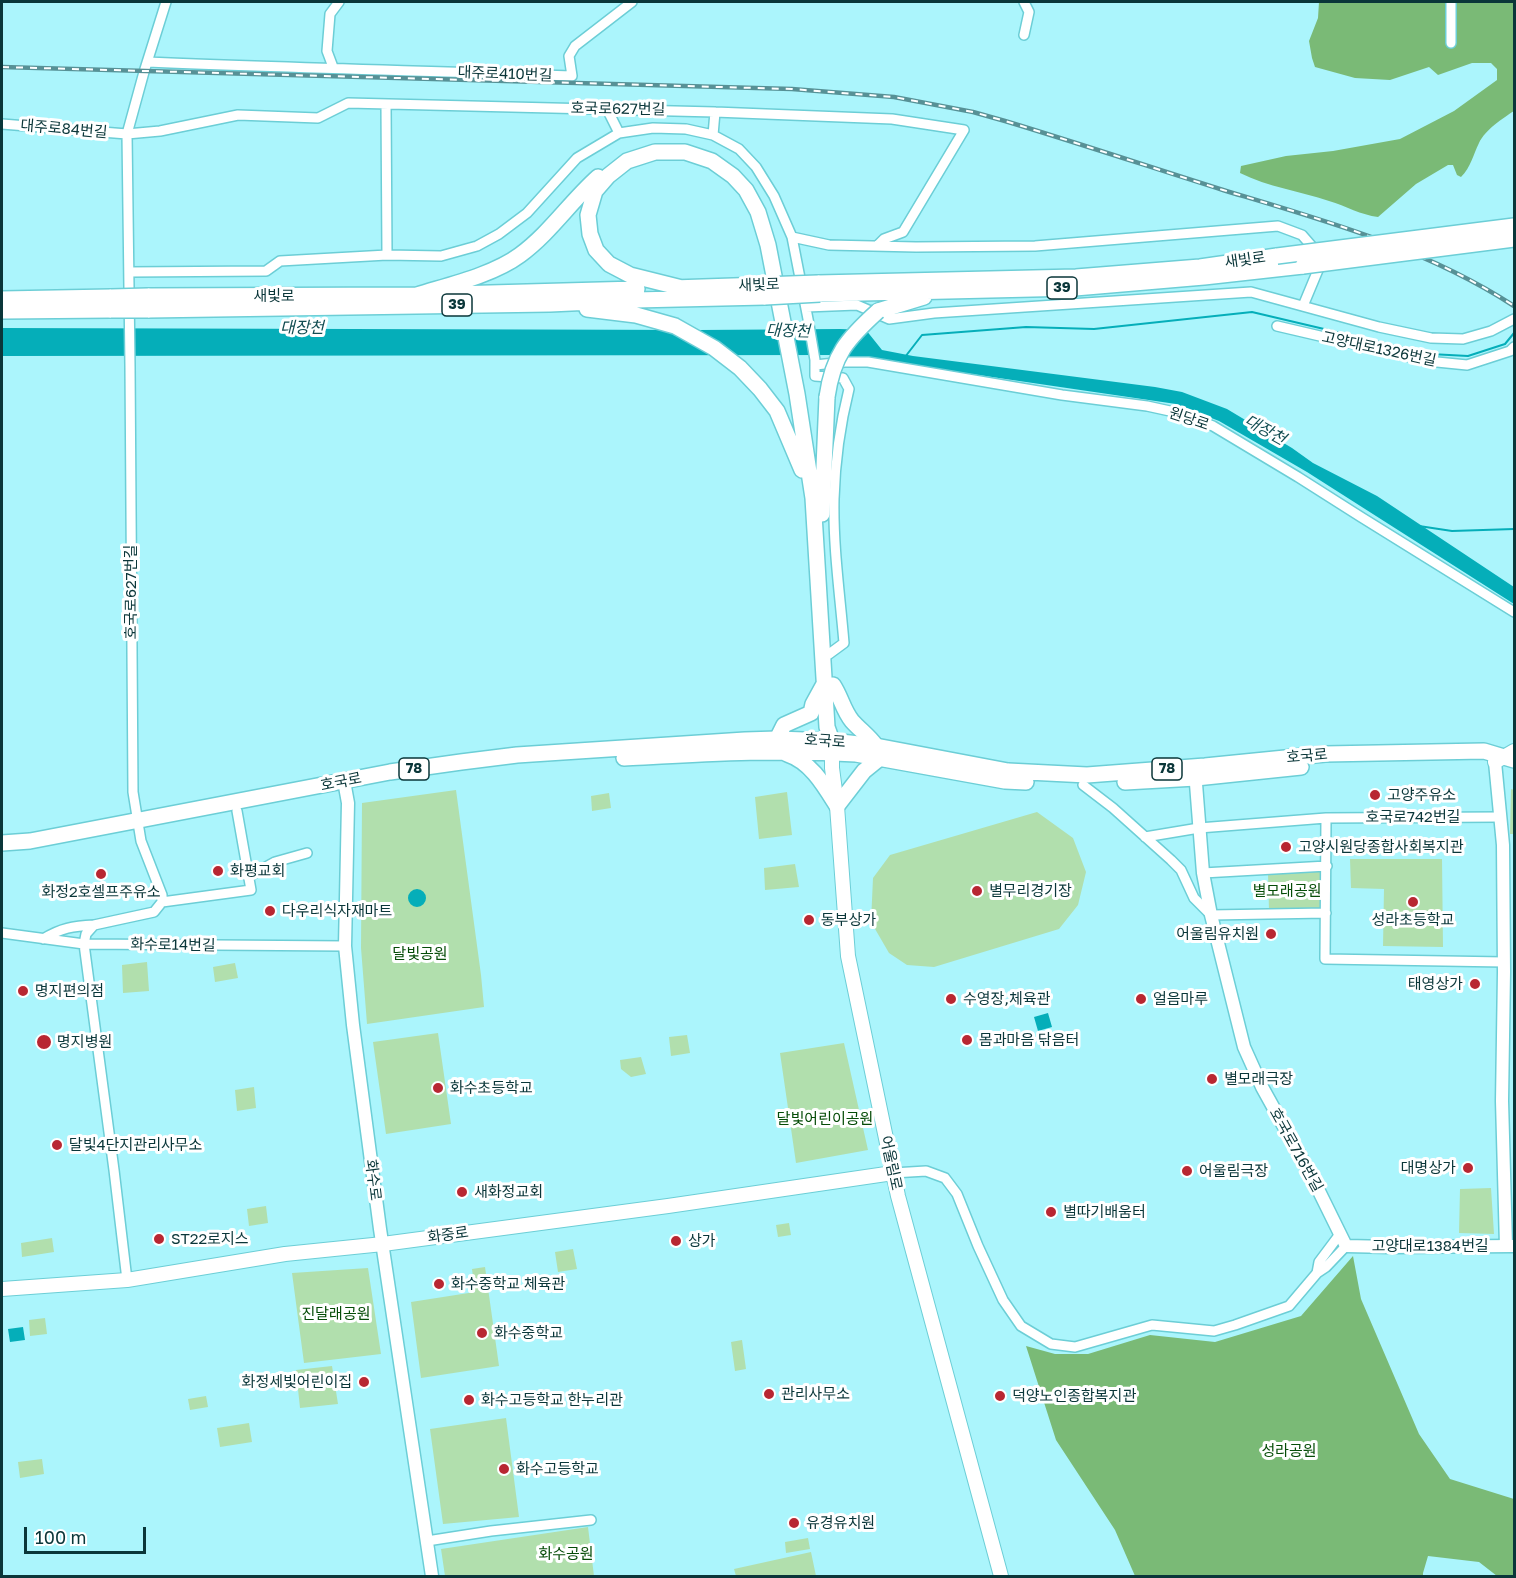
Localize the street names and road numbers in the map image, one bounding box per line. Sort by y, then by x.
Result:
street label: 대주로410번길 [457,63,553,85]
street label: 호국로627번길 [570,99,666,119]
street label: 대주로84번길 [20,116,108,142]
street label: 새빛로 [1223,248,1267,272]
street label: 새빛로 [738,275,780,295]
road number: 39 [1047,277,1077,299]
street label: 새빛로 [253,287,295,305]
road number: 39 [442,294,472,316]
street label: 고양대로1326번길 [1320,328,1438,370]
street label: 원당로 [1166,404,1212,434]
street label: 호국로627번길 [122,545,140,639]
street label: 호국로 [804,731,846,751]
street label: 호국로 [1286,745,1328,767]
road number: 78 [399,758,429,780]
road number: 78 [1152,758,1182,780]
street label: 호국로 [319,769,363,795]
street label: 호국로742번길 [1366,808,1460,826]
street label: 화수로14번길 [130,935,216,955]
street label: 호국로716번길 [1266,1105,1326,1195]
street label: 어울림로 [876,1134,906,1192]
street label: 화수로 [362,1158,384,1202]
street label: 화중로 [426,1223,470,1247]
street label: 고양대로1384번길 [1371,1237,1489,1255]

